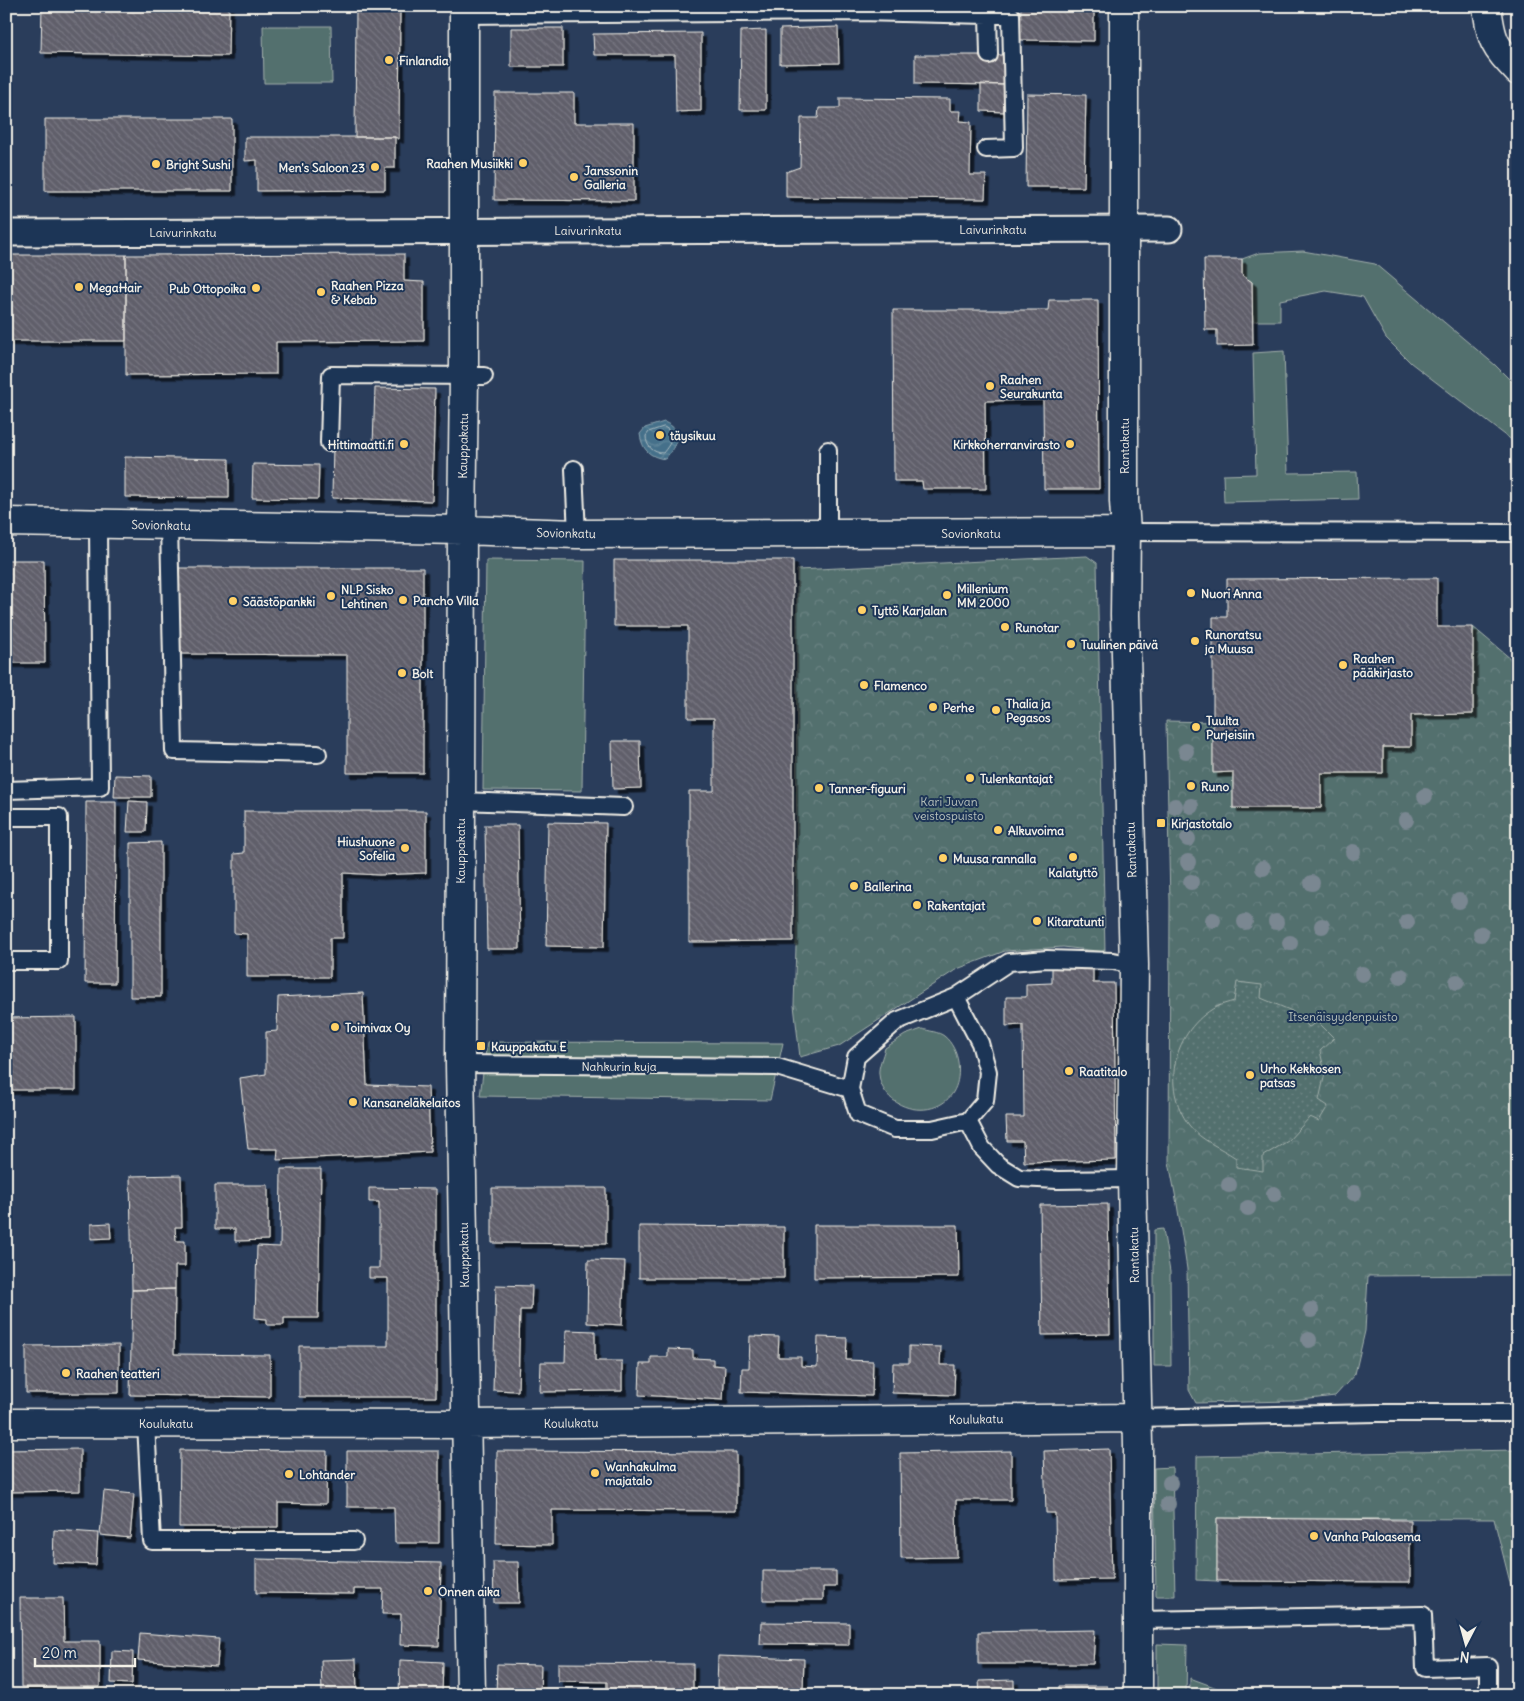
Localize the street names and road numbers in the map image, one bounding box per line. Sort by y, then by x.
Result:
street label: Laivurinkatu [959,222,1027,237]
street label: Laivurinkatu [554,223,622,238]
street label: Laivurinkatu [149,225,217,240]
street label: Kauppakatu [455,413,471,479]
street label: Rantakatu [1117,418,1132,474]
street label: Sovionkatu [131,517,191,533]
street label: Sovionkatu [536,525,596,541]
street label: Sovionkatu [941,526,1001,541]
street label: Kauppakatu [453,818,468,884]
street label: Rantakatu [1123,822,1139,878]
street label: Nahkurin kuja [581,1059,657,1074]
street label: Kauppakatu [456,1222,472,1288]
street label: Rantakatu [1126,1227,1142,1283]
street label: Koulukatu [949,1411,1003,1427]
street label: Koulukatu [544,1415,598,1431]
street label: Koulukatu [139,1416,193,1431]

